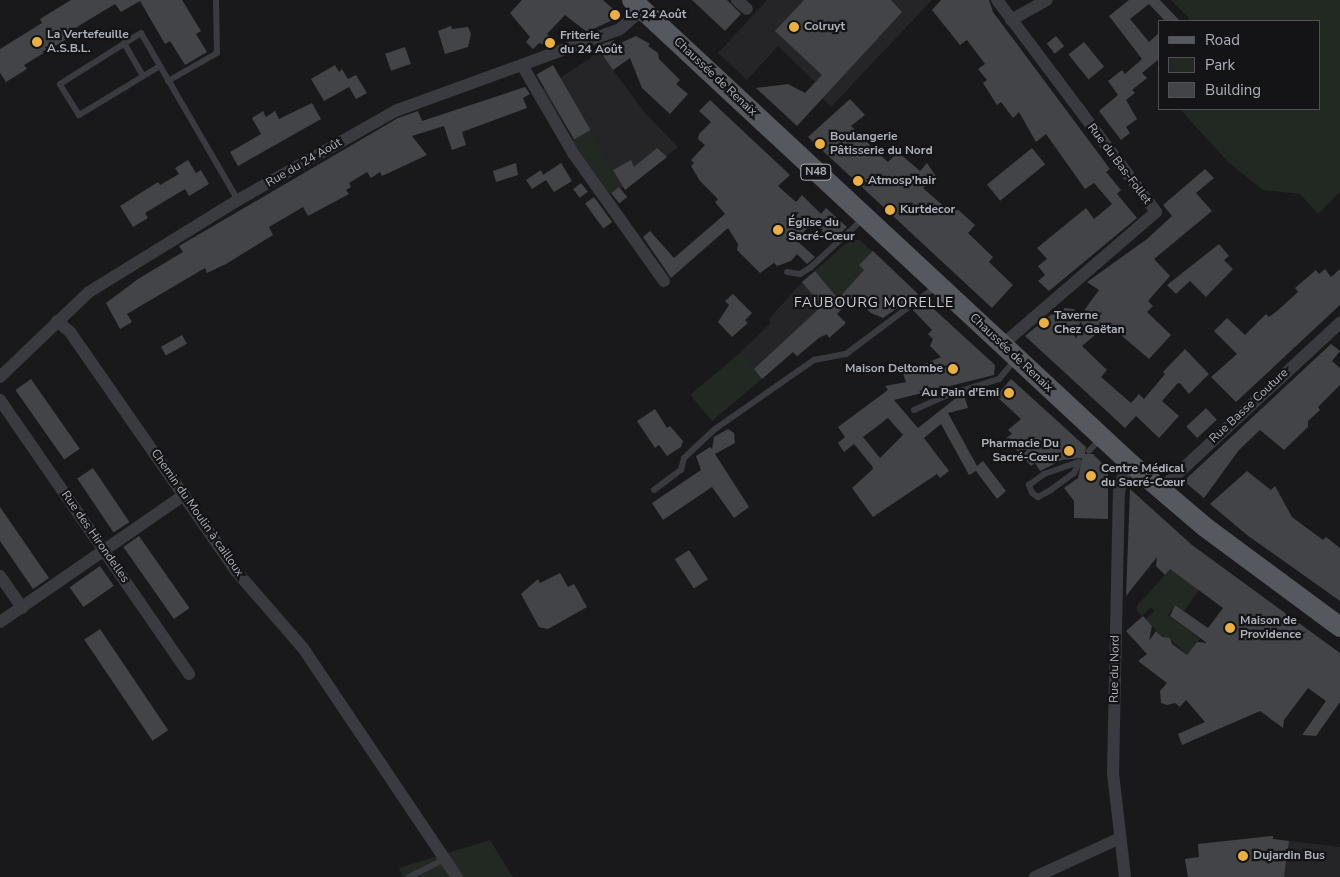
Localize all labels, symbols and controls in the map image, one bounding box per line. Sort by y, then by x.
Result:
place label: Le 24 Août [625,8,686,22]
marker: Le 24 Août [609,9,621,21]
place label: Colruyt [804,20,845,34]
legend [1158,20,1320,110]
marker: Colruyt [788,21,800,33]
place label: La Vertefeuille A.S.B.L. [47,28,129,56]
place label: Friterie du 24 Août [560,29,622,57]
text: Road [1205,30,1240,50]
street label: Chaussée de Renaix [670,35,760,119]
marker: La Vertefeuille A.S.B.L. [31,36,43,48]
marker: Friterie du 24 Août [544,37,556,49]
text: Park [1205,55,1235,75]
text: Building [1205,80,1261,100]
street label: Rue du Bas-Follet [1084,121,1154,207]
place label: Boulangerie Pâtisserie du Nord [830,130,933,158]
street label: Rue du 24 Août [264,136,344,190]
marker: Boulangerie Pâtisserie du Nord [814,138,826,150]
road number: N48 [800,163,832,180]
place label: Atmosp'hair [868,174,936,188]
marker: Atmosp'hair [852,175,864,187]
place label: Kurtdecor [900,203,955,217]
marker: Kurtdecor [884,204,896,216]
place label: Église du Sacré-Cœur [788,216,855,244]
marker: Église du Sacré-Cœur [772,224,784,236]
district label: FAUBOURG MORELLE [792,295,956,311]
place label: Taverne Chez Gaëtan [1054,309,1125,337]
street label: Chaussée de Renaix [966,311,1056,395]
marker: Taverne Chez Gaëtan [1038,317,1050,329]
place label: Maison Deltombe [845,362,943,376]
marker: Maison Deltombe [947,363,959,375]
street label: Rue Basse Couture [1207,366,1291,446]
place label: Au Pain d'Emi [922,386,999,400]
marker: Au Pain d'Emi [1003,387,1015,399]
place label: Pharmacie Du Sacré-Cœur [981,437,1059,465]
marker: Pharmacie Du Sacré-Cœur [1063,445,1075,457]
street label: Chemin du Moulin à cailloux [148,447,246,579]
place label: Centre Médical du Sacré-Cœur [1101,462,1185,490]
marker: Centre Médical du Sacré-Cœur [1085,470,1097,482]
street label: Rue des Hirondelles [58,488,132,586]
place label: Maison de Providence [1240,614,1301,642]
marker: Maison de Providence [1224,622,1236,634]
street label: Rue du Nord [1107,635,1123,703]
place label: Dujardin Bus [1253,849,1325,863]
marker: Dujardin Bus [1237,850,1249,862]

